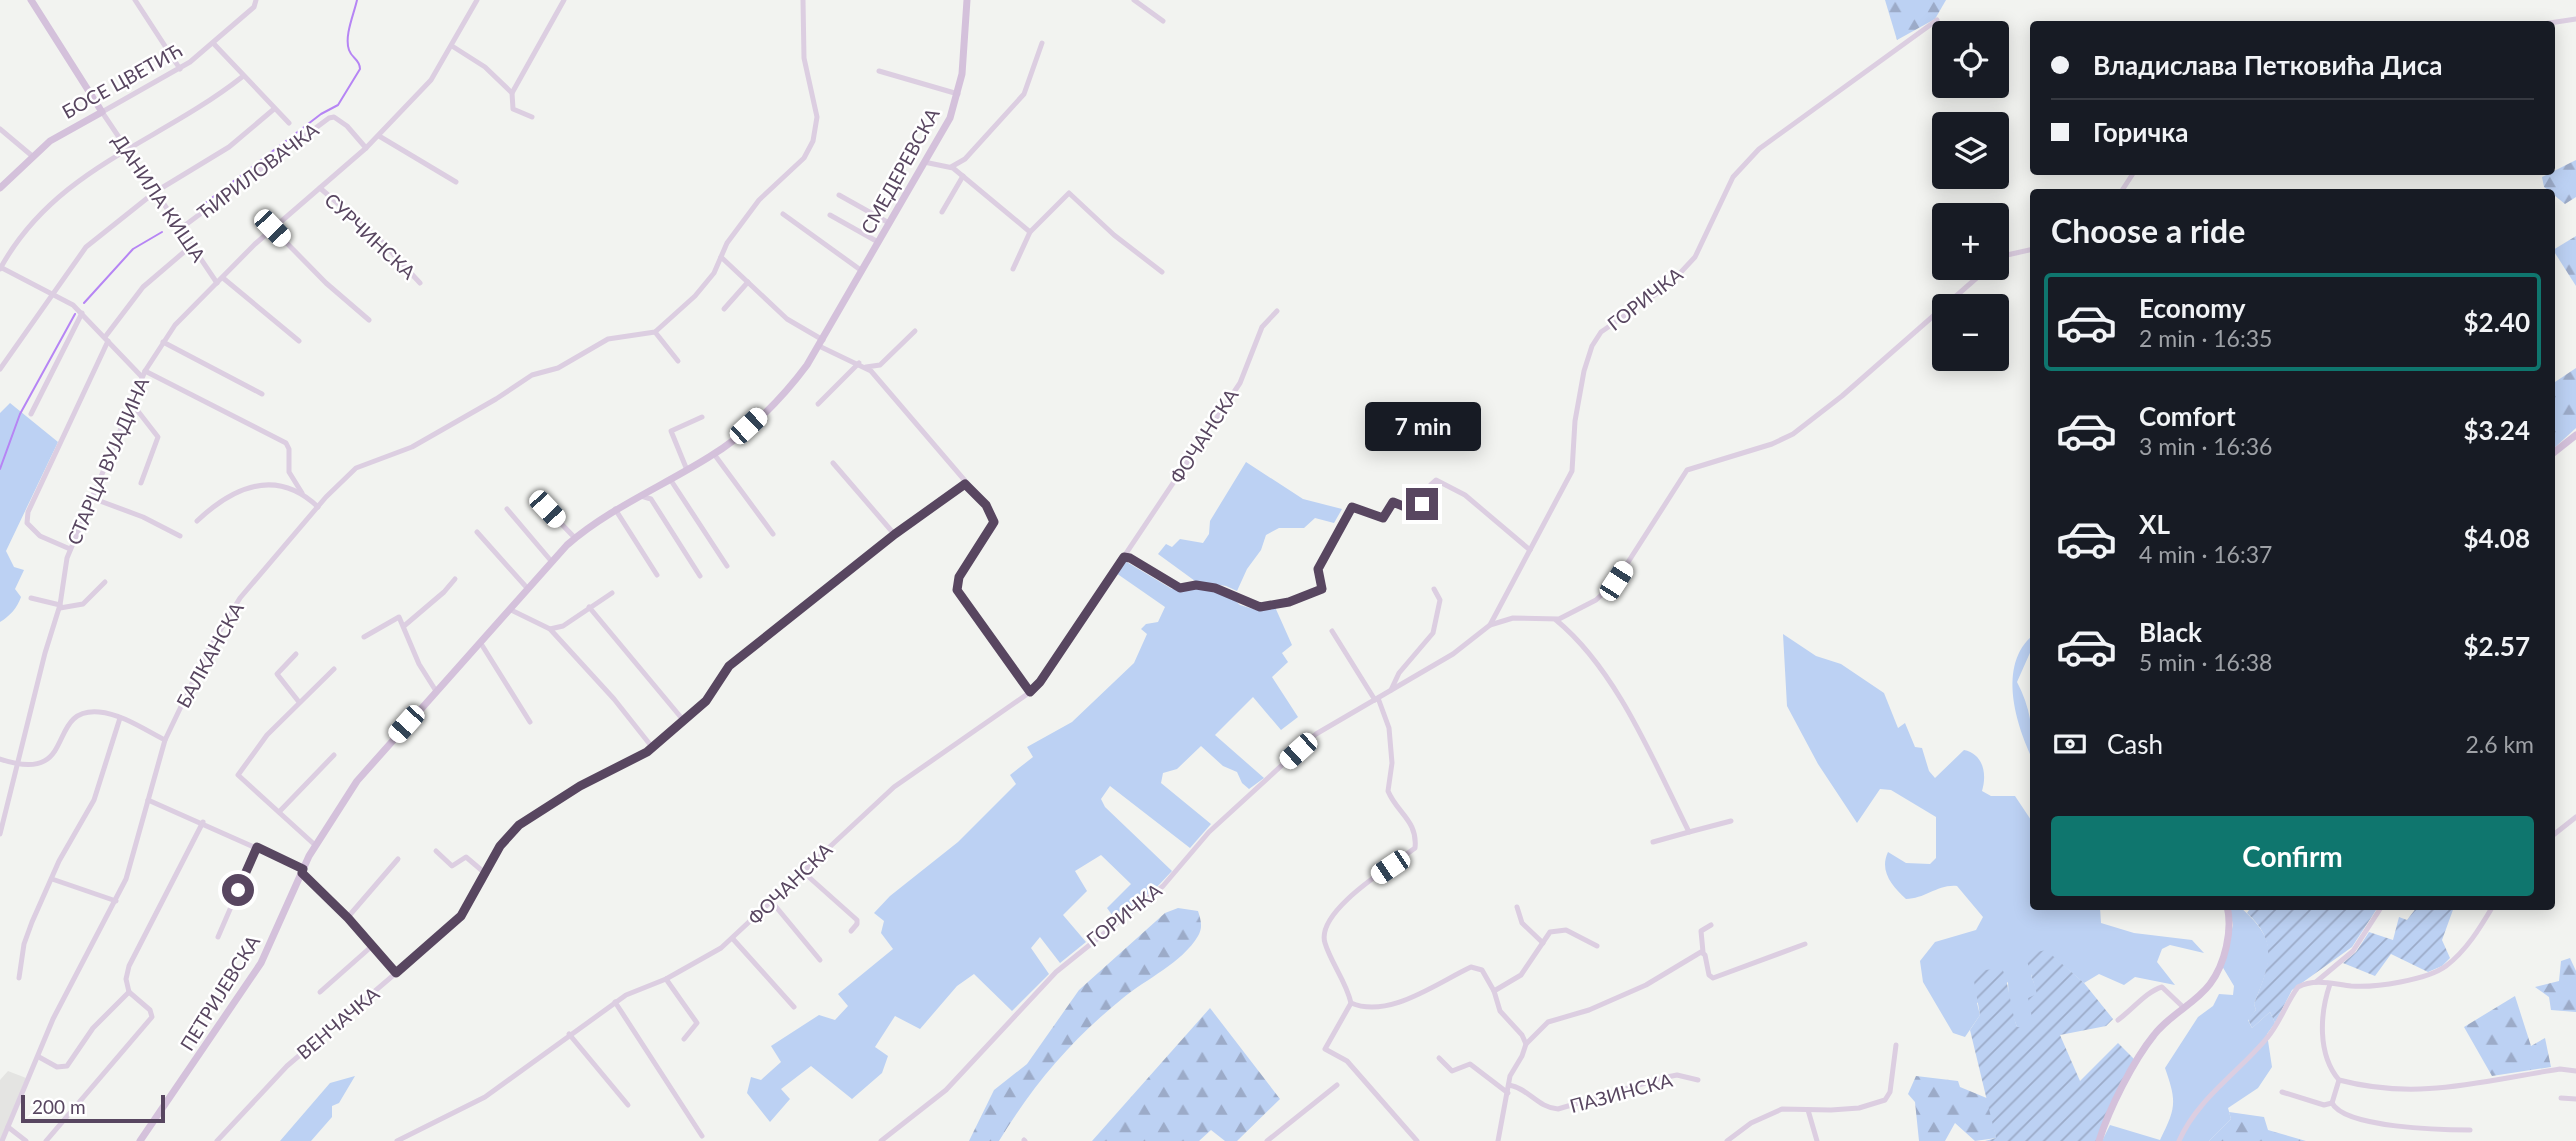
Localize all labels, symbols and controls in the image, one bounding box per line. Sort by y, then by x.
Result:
map controls [1932,21,2009,371]
button: locate [1932,21,2009,98]
street label: БОСЕ ЦВЕТИЋ [58,38,186,123]
text: Владислава Петковића Диса [2093,49,2442,81]
street label: СМЕДЕРЕВСКА [856,104,944,238]
button: layers [1932,112,2009,189]
text: Горичка [2093,116,2189,148]
street label: ЋИРИЛОВАЧКА [193,117,323,224]
street label: ДАНИЛА КИША [108,130,211,266]
street label: СУРЧИНСКА [320,188,421,284]
button: + [1932,203,2009,280]
car [250,206,295,250]
text: Choose a ride [2051,211,2245,250]
street label: ГОРИЧКА [1603,262,1687,335]
icon: car [2055,291,2118,354]
text: Economy [2139,292,2245,324]
button: − [1932,294,2009,371]
text: $2.40 [2464,306,2530,338]
text: 2 min · 16:35 [2139,324,2272,352]
street label: СТАРЦА ВУЈАДИНА [62,373,153,548]
street label: ФОЧАНСКА [1164,384,1243,487]
icon: car [2055,399,2118,462]
text: Comfort [2139,400,2236,432]
callout: 7 min [1364,402,1480,452]
car [726,404,771,448]
text: 7 min [1394,412,1452,440]
text: $3.24 [2464,414,2530,446]
text: 3 min · 16:36 [2139,432,2272,460]
car [525,486,570,532]
route end [1406,488,1438,520]
icon: car [2055,507,2118,570]
text: XL [2139,508,2170,540]
text: $4.08 [2464,522,2530,554]
text: 4 min · 16:37 [2139,540,2272,568]
car [1596,558,1637,604]
street label: БАЛКАНСКА [171,598,248,711]
icon: car [2055,615,2118,678]
text: Black [2139,616,2202,648]
text: $2.57 [2464,630,2530,662]
text: 5 min · 16:38 [2139,648,2272,676]
car [385,701,428,747]
icon: cash [2051,725,2089,763]
text: Cash [2107,728,2163,760]
car [1276,729,1321,773]
text: 2.6 km [2465,730,2534,758]
button: Confirm [2051,816,2534,896]
street label: ФОЧАНСКА [743,838,837,930]
car [1367,847,1414,887]
route start [222,874,254,906]
street label: ГОРИЧКА [1082,878,1166,951]
street label: ПЕТРИЈЕВСКА [175,931,264,1055]
street label: ВЕНЧАЧКА [292,981,384,1064]
street label: ПАЗИНСКА [1567,1068,1675,1117]
scale bar [21,1092,164,1124]
text: 200 m [32,1095,86,1118]

